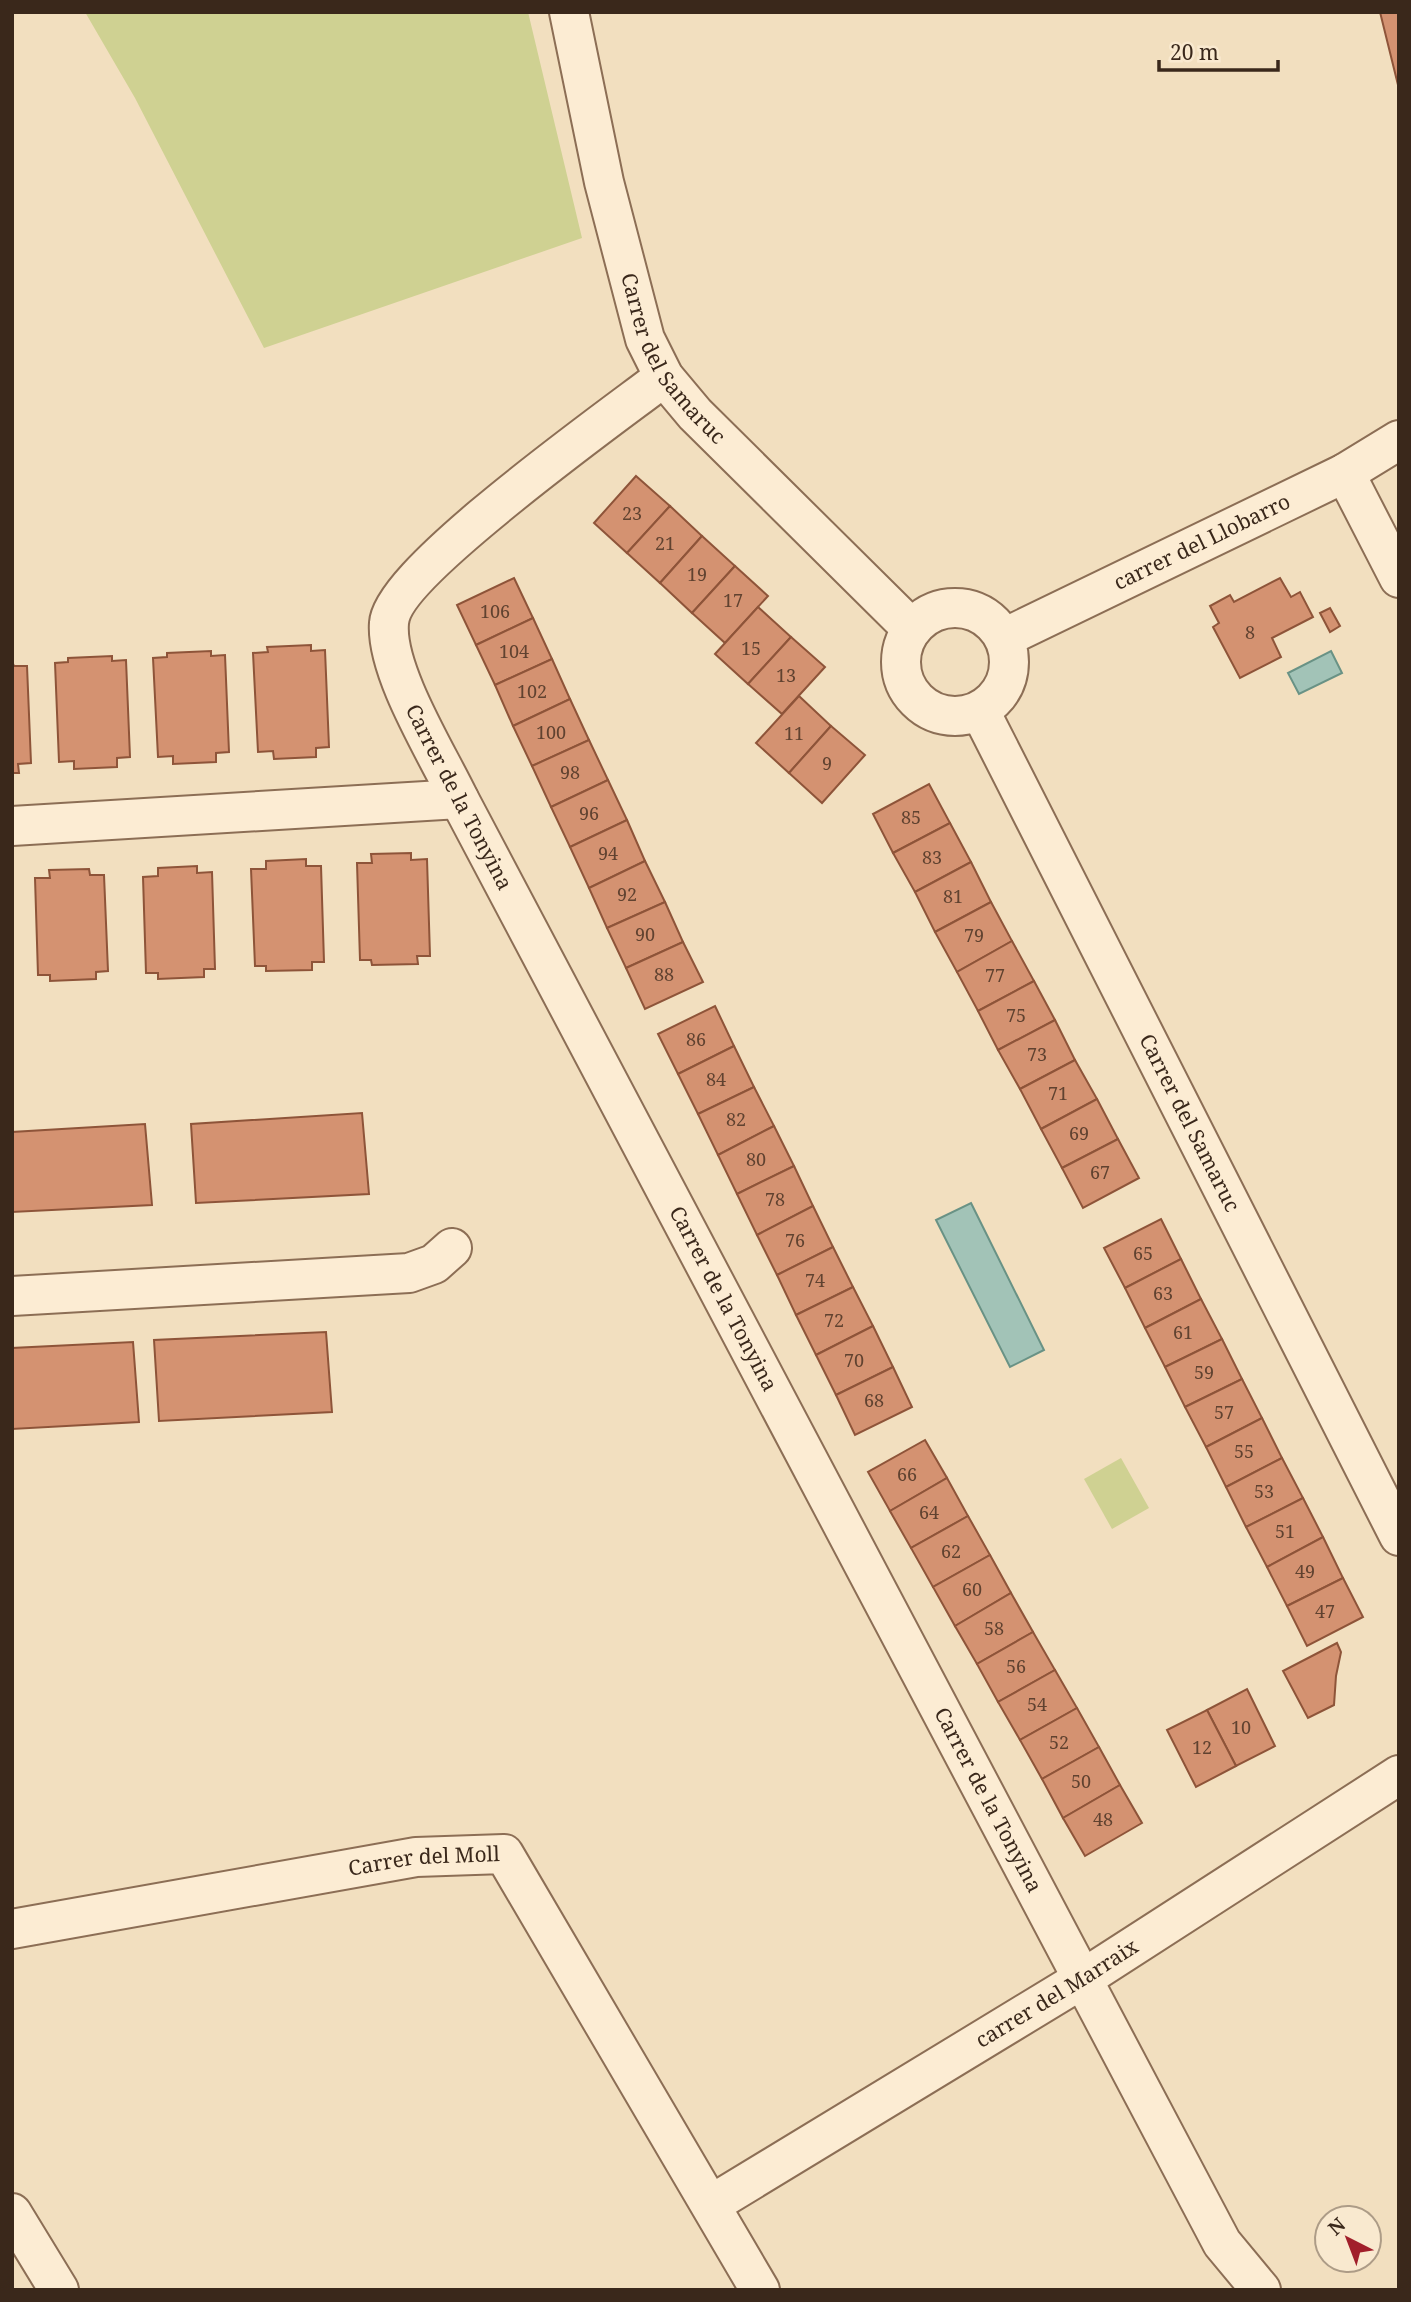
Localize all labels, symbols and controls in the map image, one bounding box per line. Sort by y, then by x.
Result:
scale bar [1159,28,1278,72]
text: 20 m [1170,38,1219,66]
street label: Carrer del Samaruc [615,270,732,450]
street label: carrer del Llobarro [1109,487,1295,596]
house number: 23 [622,501,642,525]
house number: 21 [655,531,675,555]
house number: 19 [687,562,707,586]
house number: 17 [723,588,743,612]
house number: 106 [480,599,510,623]
house number: 8 [1245,620,1255,644]
house number: 15 [741,636,761,660]
house number: 104 [499,639,529,663]
house number: 13 [776,663,796,687]
house number: 102 [517,679,547,703]
street label: Carrer de la Tonyina [400,699,520,894]
house number: 100 [536,720,566,744]
house number: 11 [784,721,804,745]
house number: 9 [822,751,832,775]
house number: 98 [560,760,580,784]
house number: 96 [579,801,599,825]
house number: 85 [901,805,921,829]
house number: 94 [598,841,618,865]
house number: 83 [922,845,942,869]
house number: 92 [617,882,637,906]
house number: 81 [943,884,963,908]
house number: 90 [635,922,655,946]
house number: 79 [964,923,984,947]
house number: 88 [654,962,674,986]
house number: 77 [985,963,1005,987]
house number: 75 [1006,1003,1026,1027]
house number: 86 [686,1027,706,1051]
street label: Carrer del Samaruc [1133,1029,1247,1216]
house number: 73 [1027,1042,1047,1066]
house number: 84 [706,1067,726,1091]
house number: 71 [1048,1081,1068,1105]
house number: 82 [726,1107,746,1131]
house number: 69 [1069,1121,1089,1145]
house number: 80 [746,1147,766,1171]
house number: 67 [1090,1160,1110,1184]
house number: 78 [765,1187,785,1211]
street label: Carrer de la Tonyina [664,1201,784,1396]
house number: 76 [785,1228,805,1252]
house number: 65 [1133,1241,1153,1265]
house number: 74 [805,1268,825,1292]
house number: 63 [1153,1281,1173,1305]
house number: 72 [824,1308,844,1332]
house number: 61 [1173,1320,1193,1344]
house number: 70 [844,1348,864,1372]
house number: 59 [1194,1360,1214,1384]
house number: 68 [864,1388,884,1412]
house number: 57 [1214,1400,1234,1424]
house number: 55 [1234,1439,1254,1463]
house number: 66 [897,1462,917,1486]
house number: 53 [1254,1479,1274,1503]
house number: 64 [919,1500,939,1524]
house number: 51 [1275,1519,1295,1543]
house number: 62 [941,1539,961,1563]
house number: 49 [1295,1559,1315,1583]
house number: 60 [962,1577,982,1601]
house number: 47 [1315,1599,1335,1623]
house number: 58 [984,1616,1004,1640]
house number: 56 [1006,1654,1026,1678]
house number: 54 [1027,1692,1047,1716]
street label: Carrer de la Tonyina [928,1702,1049,1897]
house number: 10 [1231,1715,1251,1739]
house number: 52 [1049,1730,1069,1754]
house number: 12 [1192,1735,1212,1759]
house number: 50 [1071,1769,1091,1793]
house number: 48 [1093,1807,1113,1831]
street label: Carrer del Moll [346,1839,501,1882]
street label: carrer del Marraix [970,1931,1144,2054]
north arrow [1313,2204,1383,2274]
text: N [1322,2212,1351,2241]

